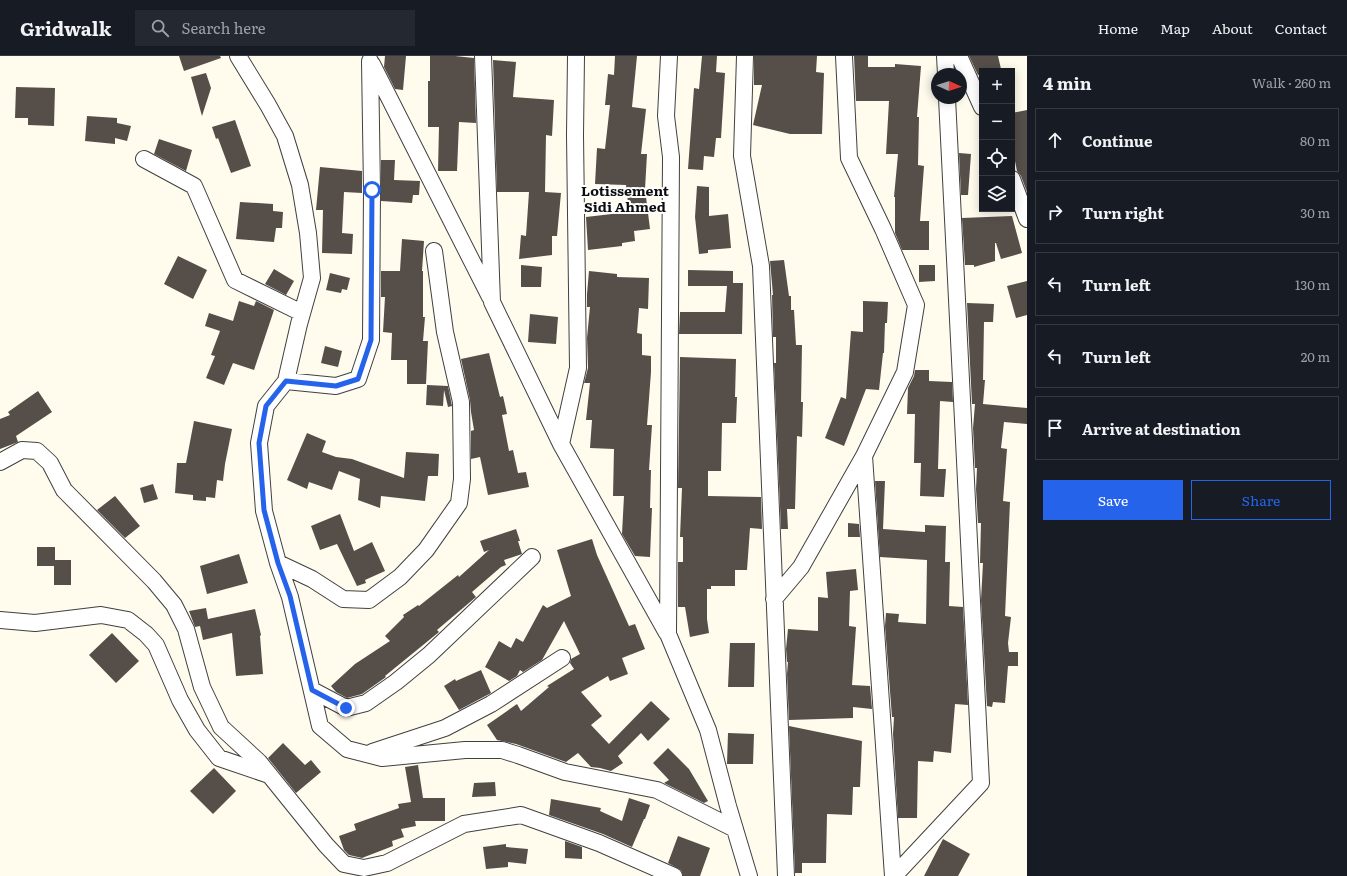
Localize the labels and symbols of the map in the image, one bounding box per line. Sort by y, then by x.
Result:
north arrow [931,68,967,104]
district label: Lotissement Sidi Ahmed [581,180,670,216]
route start [363,181,381,199]
route end [337,699,355,717]

